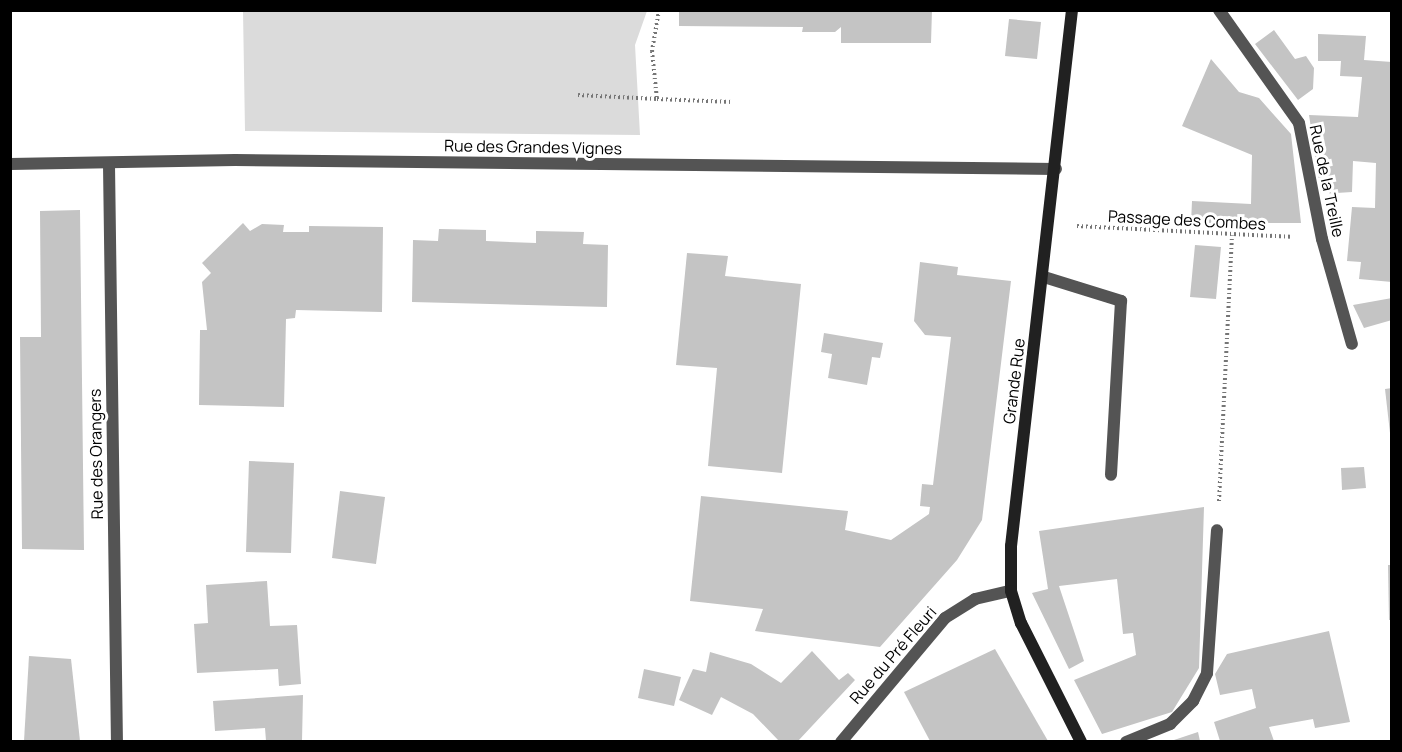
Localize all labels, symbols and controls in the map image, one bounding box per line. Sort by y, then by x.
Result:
street label: Rue de la Treille [1306,123,1348,239]
street label: Rue des Grandes Vignes [444,136,622,158]
street label: Passage des Combes [1108,206,1266,234]
street label: Grande Rue [999,337,1029,425]
street label: Rue des Orangers [85,389,107,519]
street label: Rue du Pré Fleuri [846,602,940,708]

